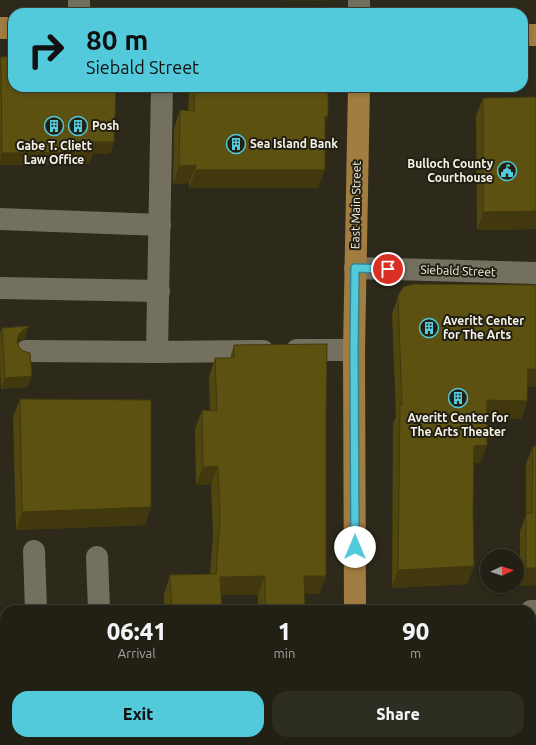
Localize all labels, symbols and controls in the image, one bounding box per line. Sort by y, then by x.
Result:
icon: right [20,24,72,76]
text: 80 m [86,24,148,55]
text: Siebald Street [86,57,199,77]
building icon: Gabe T. Cliett Law Office [43,115,65,137]
building icon: Posh [67,115,89,137]
place label: Posh [92,119,119,132]
building icon: Sea Island Bank [225,133,247,155]
place label: Sea Island Bank [250,137,338,150]
place label: Gabe T. Cliett Law Office [16,139,92,166]
place label: Bulloch County Courthouse [407,157,494,184]
public building icon: Bulloch County Courthouse [496,160,518,182]
street label: East Main Street [348,161,363,249]
pin [371,252,405,286]
icon: arrive [377,258,399,280]
street label: Siebald Street [420,263,496,278]
place label: Averitt Center for The Arts [443,314,524,341]
building icon: Averitt Center for The Arts [418,317,440,339]
building icon: Averitt Center for The Arts Theater [447,387,469,409]
place label: Averitt Center for The Arts Theater [408,411,509,438]
position arrow [334,526,376,568]
north arrow [480,549,524,593]
map controls [480,549,524,593]
text: 06:41 [107,618,167,645]
text: 1 [278,618,291,645]
text: 90 [402,618,429,645]
text: Arrival [118,646,156,660]
text: min [274,646,295,660]
text: m [410,646,421,660]
button: Exit [12,691,264,737]
button: Share [272,691,524,737]

